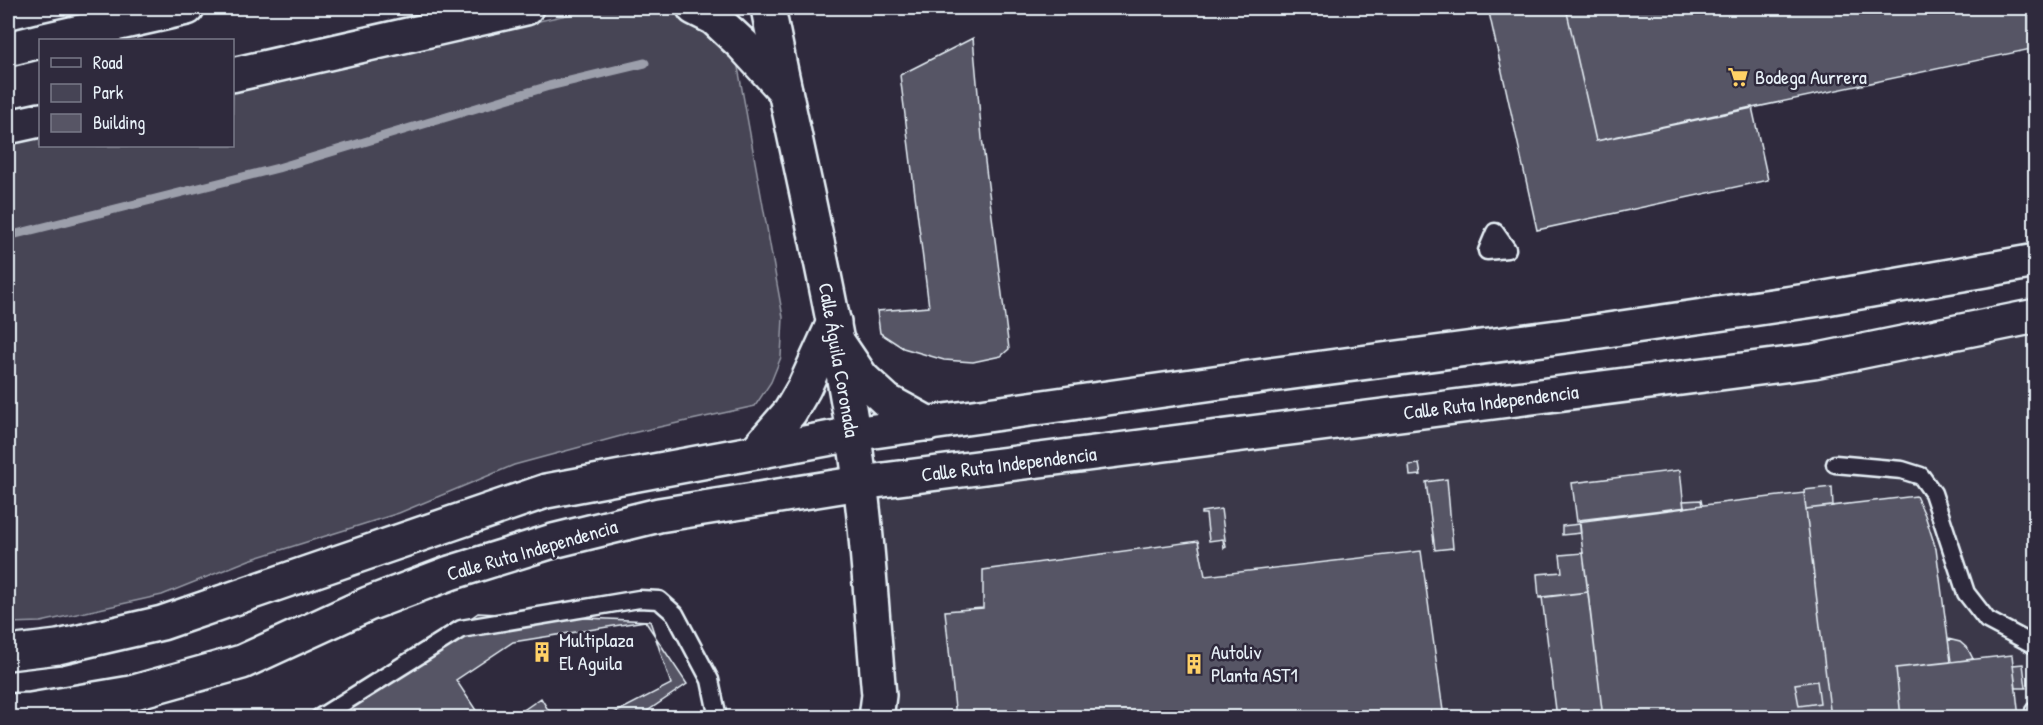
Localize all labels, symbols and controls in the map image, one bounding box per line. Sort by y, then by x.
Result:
legend [39,39,234,147]
text: Road [93,50,123,75]
place label: Bodega Aurrera [1755,63,1867,90]
supermarket icon: Bodega Aurrera [1726,65,1750,89]
text: Park [93,80,124,105]
text: Building [93,110,145,135]
street label: Calle Águila Coronada [813,281,866,439]
street label: Calle Ruta Independencia [1402,377,1580,426]
street label: Calle Ruta Independencia [920,439,1098,488]
street label: Calle Ruta Independencia [443,512,620,587]
place label: Multiplaza El Aguila [559,626,634,676]
place label: Autoliv Planta AST1 [1211,638,1298,688]
building icon: Multiplaza El Aguila [530,640,554,664]
building icon: Autoliv Planta AST1 [1182,652,1206,676]

